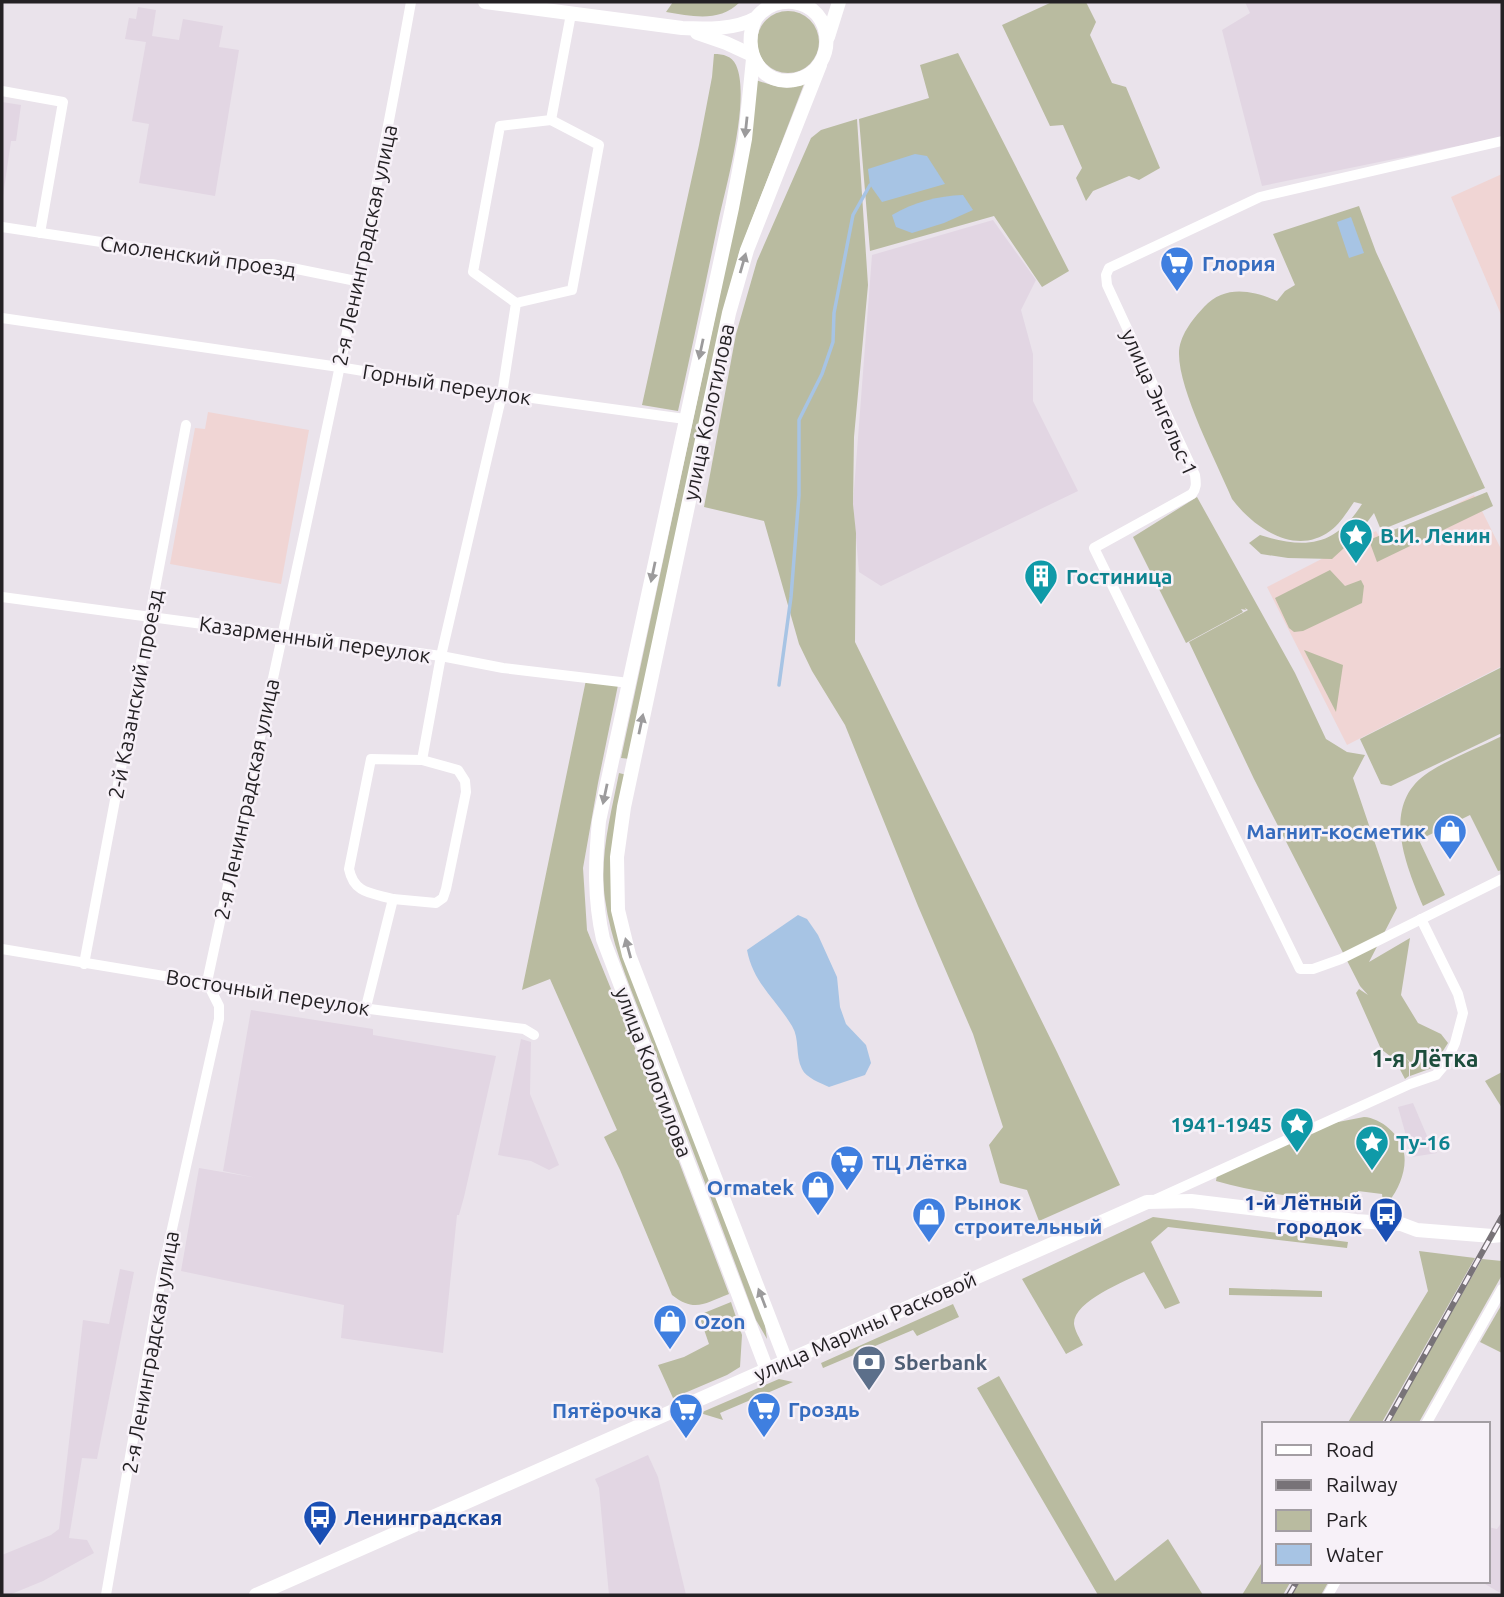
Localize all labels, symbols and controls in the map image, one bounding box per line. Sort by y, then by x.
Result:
one-way arrow [740,116,751,138]
street label: 2-я Ленинградская улица [327,122,401,368]
street label: Смоленский проезд [99,230,297,282]
supermarket icon: Глория [1158,244,1196,293]
place label: Глория [1202,251,1276,275]
one-way arrow [739,252,749,273]
street label: улица Колотилова [678,321,738,503]
street label: улица Энгельс-1 [1117,325,1203,479]
one-way arrow [695,338,706,360]
street label: Горный переулок [361,359,533,409]
place icon: В.И. Ленин [1337,516,1375,565]
place label: В.И. Ленин [1380,523,1491,547]
building icon: Гостиница [1022,557,1060,606]
one-way arrow [647,561,658,583]
place label: Гостиница [1066,564,1172,588]
street label: 2-й Казанский проезд [103,587,167,801]
street label: Казарменный переулок [198,611,433,667]
street label: 2-я Ленинградская улица [209,676,283,922]
one-way arrow [636,713,647,735]
one-way arrow [600,783,611,805]
shop icon: Магнит-косметик [1431,812,1469,861]
place label: Магнит-косметик [1246,819,1426,843]
one-way arrow [622,937,633,959]
street label: Восточный переулок [164,964,372,1020]
street label: улица Колотилова [610,983,698,1161]
district label: 1-я Лётка [1371,1046,1479,1071]
place icon: 1941-1945 [1278,1105,1316,1154]
place label: 1941-1945 [1170,1112,1272,1136]
place icon: Ту-16 [1353,1123,1391,1172]
place label: Ту-16 [1396,1130,1450,1154]
supermarket icon: ТЦ Лётка [828,1143,866,1192]
place label: ТЦ Лётка [872,1150,968,1174]
shop icon: Ormatek [799,1168,837,1217]
place label: Ormatek [707,1175,794,1199]
place label: Рынок строительный [954,1190,1102,1238]
place label: 1-й Лётный городок [1244,1190,1362,1238]
shop icon: Рынок строительный [910,1195,948,1244]
bus stop icon: 1-й Лётный городок [1367,1195,1405,1244]
street label: 2-я Ленинградская улица [117,1229,183,1475]
street label: улица Марины Расковой [750,1266,980,1386]
one-way arrow [756,1287,767,1308]
shop icon: Ozon [651,1302,689,1351]
place label: Ozon [694,1309,745,1333]
bank icon: Sberbank [850,1343,888,1392]
place label: Sberbank [894,1350,988,1374]
supermarket icon: Гроздь [745,1390,783,1439]
supermarket icon: Пятёрочка [667,1391,705,1440]
place label: Гроздь [788,1397,860,1421]
place label: Пятёрочка [552,1398,662,1422]
legend [1262,1422,1490,1583]
text: Road [1326,1437,1374,1461]
text: Railway [1326,1472,1398,1496]
bus stop icon: Ленинградская [301,1498,339,1547]
place label: Ленинградская [344,1505,502,1529]
text: Park [1326,1507,1368,1531]
text: Water [1326,1542,1384,1566]

